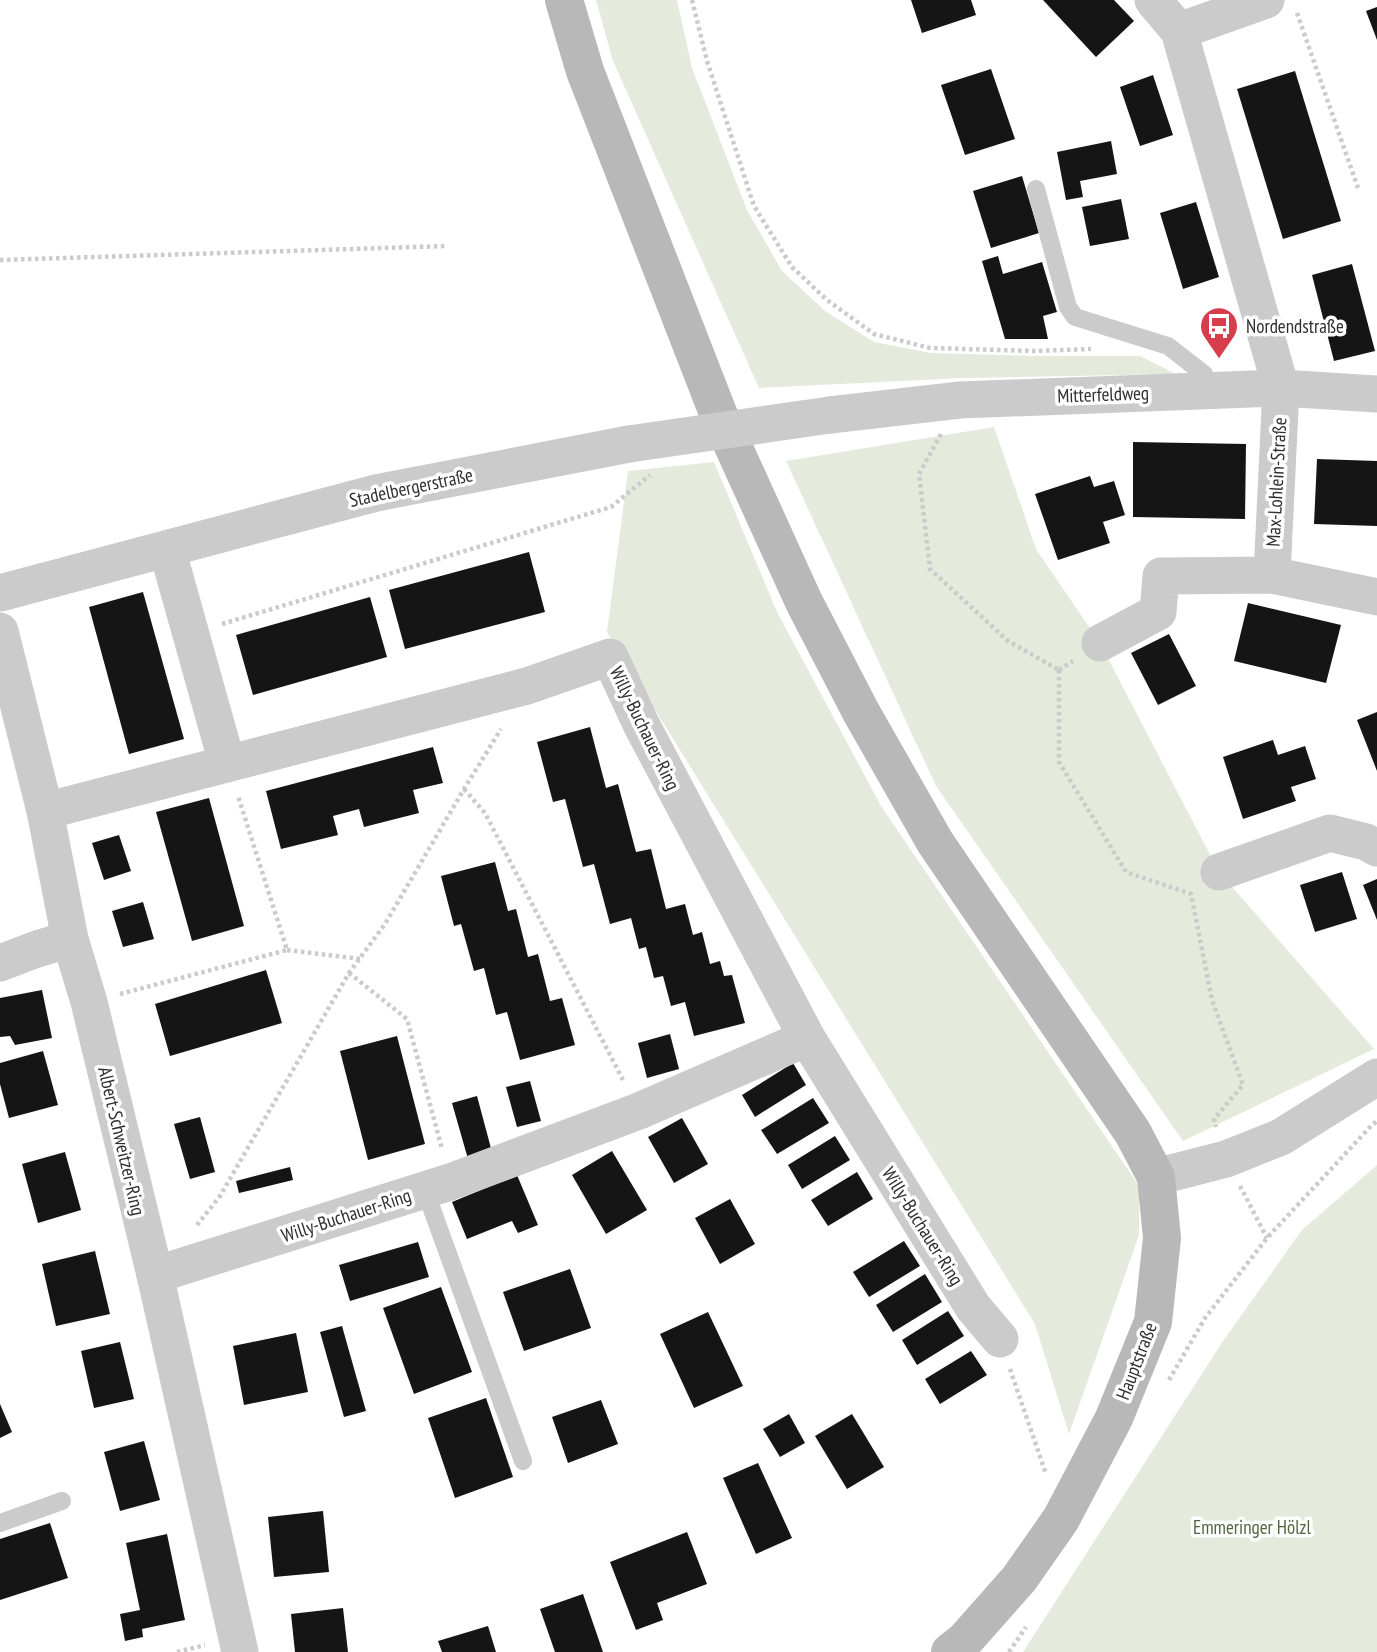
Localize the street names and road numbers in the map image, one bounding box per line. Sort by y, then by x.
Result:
street label: Mitterfeldweg [1057,380,1149,408]
street label: Max-Lohlein-Straße [1261,417,1291,547]
street label: Stadelbergerstraße [347,462,475,512]
street label: Willy-Buchauer-Ring [605,662,685,794]
street label: Albert-Schweitzer-Ring [93,1064,151,1218]
street label: Willy-Buchauer-Ring [877,1162,969,1290]
street label: Willy-Buchauer-Ring [278,1183,414,1247]
street label: Hauptstraße [1110,1319,1162,1403]

